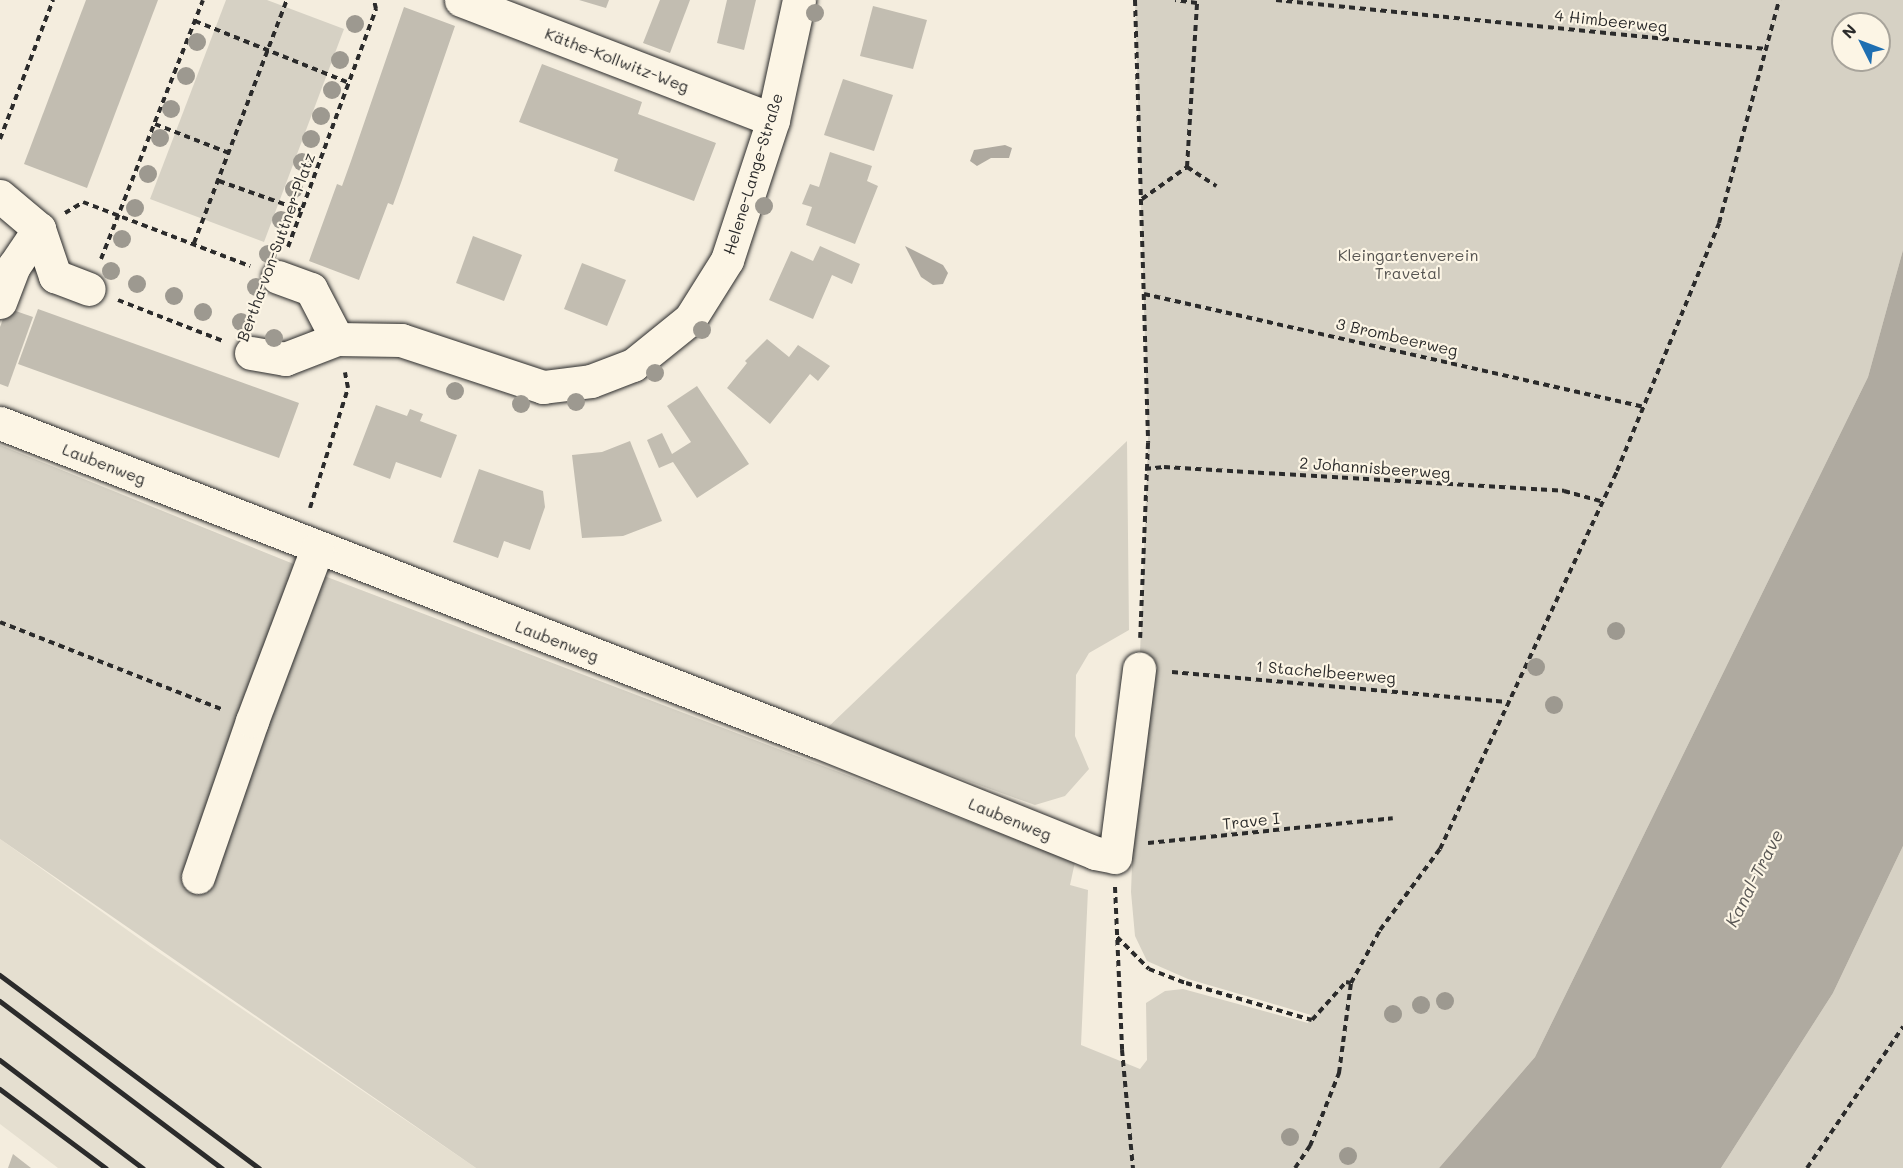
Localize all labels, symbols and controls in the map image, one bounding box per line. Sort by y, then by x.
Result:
street label: 4 Himbeerweg [1554,6,1668,36]
north arrow [1831,12,1891,72]
text: N [1837,19,1861,43]
street label: Käthe-Kollwitz-Weg [542,24,692,96]
street label: Helene-Lange-Straße [719,91,787,257]
street label: Bertha-von-Suttner-Platz [233,150,319,344]
park label: Kleingartenverein Travetal [1338,245,1478,283]
street label: 3 Brombeerweg [1334,314,1460,360]
street label: Laubenweg [60,439,148,489]
street label: 2 Johannisbeerweg [1299,453,1451,483]
street label: Laubenweg [513,616,601,666]
street label: 1 Stachelbeerweg [1255,656,1397,688]
street label: Laubenweg [966,794,1054,844]
street label: Trave I [1221,808,1281,834]
water label: Kanal-Trave [1720,826,1788,930]

